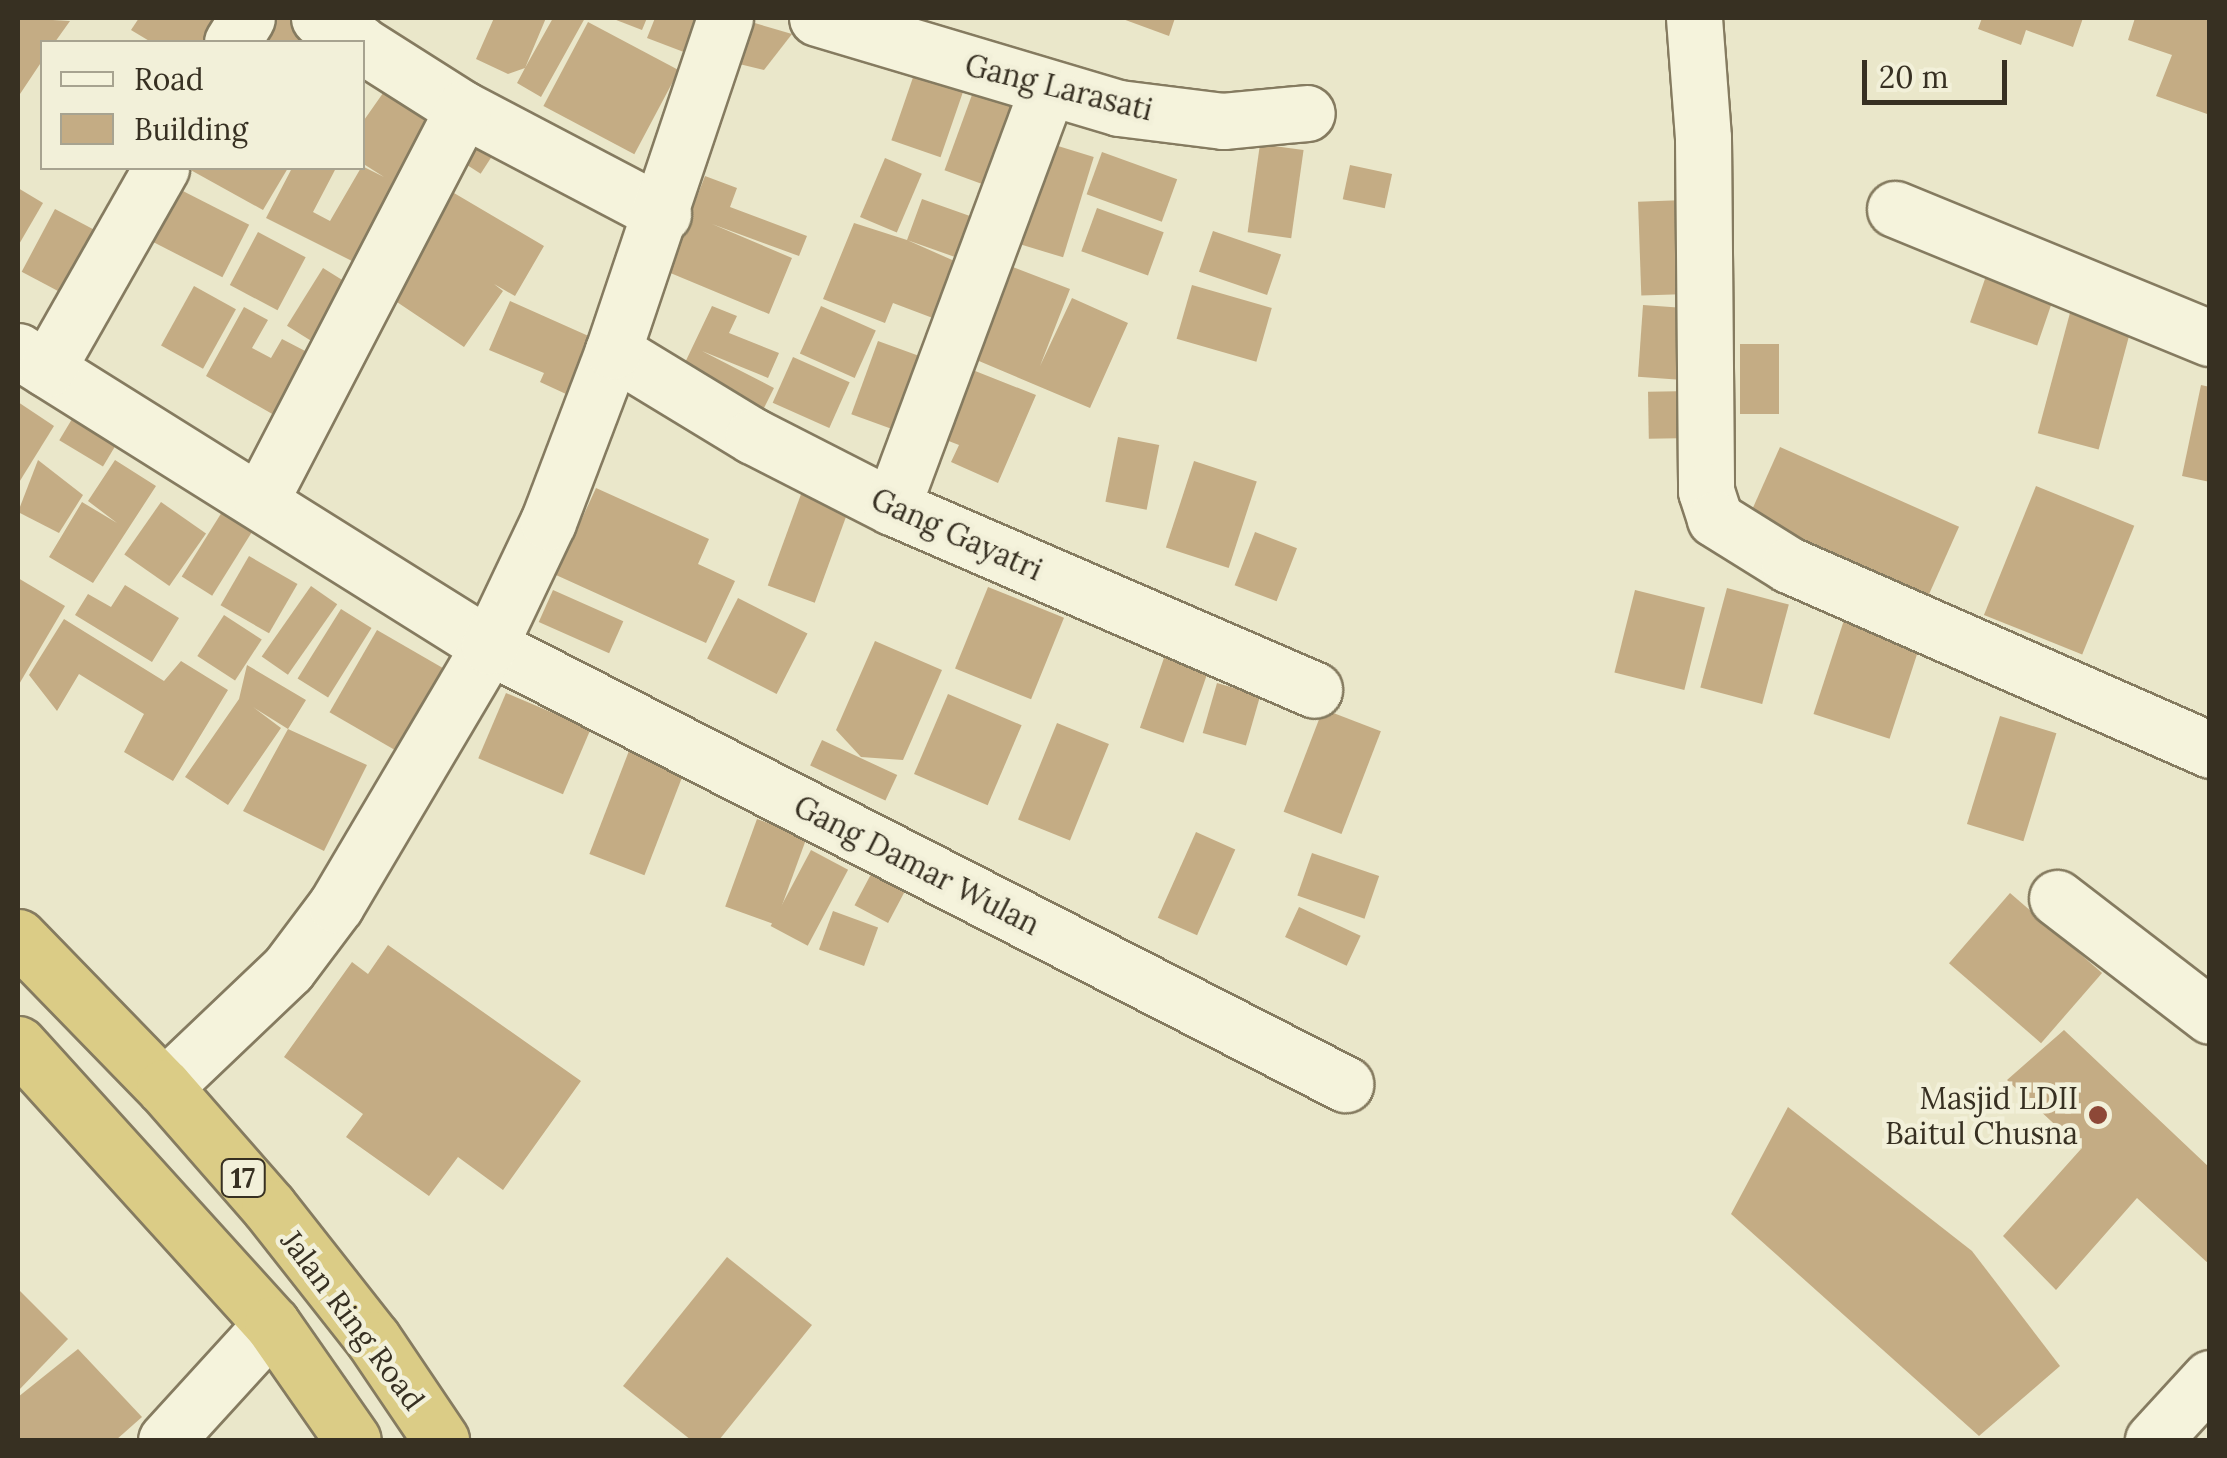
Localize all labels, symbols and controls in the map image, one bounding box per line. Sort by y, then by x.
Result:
legend [40,40,365,170]
scale bar [1867,40,2012,102]
street label: Gang Larasati [962,46,1156,128]
text: 20 m [1879,58,1948,96]
text: Road [134,60,204,98]
text: Building [134,110,248,148]
street label: Gang Gayatri [866,480,1048,588]
street label: Gang Damar Wulan [788,788,1046,942]
place label: Masjid LDII Baitul Chusna [1885,1080,2078,1150]
marker: Masjid LDII Baitul Chusna [2087,1104,2109,1126]
road number: 17 [220,1155,266,1201]
street label: Jalan Ring Road [274,1223,432,1417]

